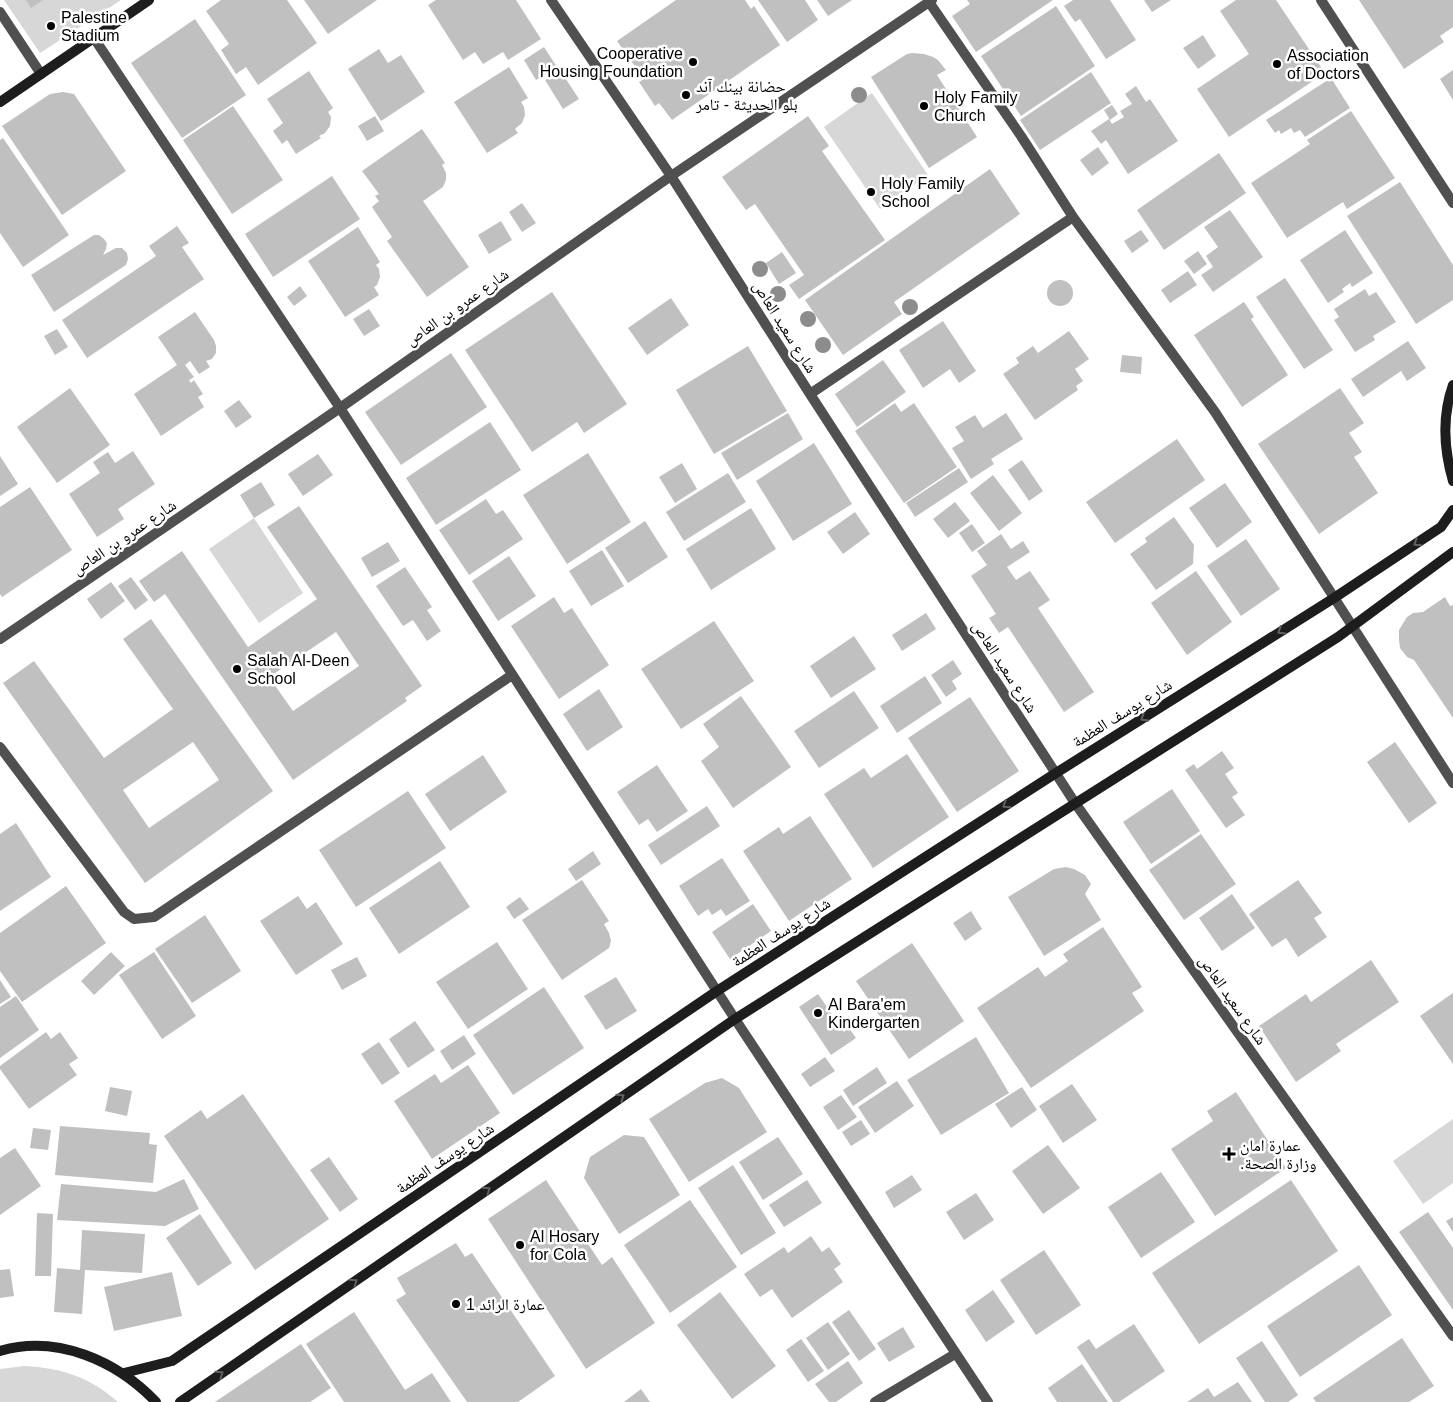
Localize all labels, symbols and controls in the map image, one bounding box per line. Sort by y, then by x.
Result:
place label: Palestine Stadium [61,9,127,44]
marker: Palestine Stadium [45,20,57,32]
place label: Cooperative Housing Foundation [540,45,683,80]
place label: Association of Doctors [1287,47,1369,82]
marker: Cooperative Housing Foundation [687,56,699,68]
marker: Association of Doctors [1271,58,1283,70]
place label: حضانة بينك آند بلو الحديثة - تامر [695,78,798,114]
marker: حضانة بينك آند بلو الحديثة - تامر [680,89,692,101]
place label: Holy Family Church [934,89,1018,124]
marker: Holy Family Church [918,100,930,112]
place label: Holy Family School [881,175,965,210]
marker: Holy Family School [865,186,877,198]
street label: شارع عمرو بن العاص [402,265,513,350]
street label: شارع سعيد العاص [748,278,820,377]
street label: شارع عمرو بن العاص [69,496,180,580]
one-way arrow [1414,536,1423,546]
street label: شارع سعيد العاص [968,618,1041,717]
one-way arrow [1278,625,1287,635]
place label: Salah Al-Deen School [247,652,349,687]
marker: Salah Al-Deen School [231,663,243,675]
street label: شارع يوسف العظمة [1069,676,1176,752]
one-way arrow [1140,711,1149,721]
one-way arrow [1003,798,1012,808]
street label: شارع يوسف العظمة [729,894,834,972]
street label: شارع سعيد العاص [1194,952,1270,1049]
place label: Al Bara'em Kindergarten [828,996,920,1031]
marker: Al Bara'em Kindergarten [812,1007,824,1019]
one-way arrow [615,1094,625,1103]
street label: شارع يوسف العظمة [393,1119,498,1198]
place label: عمارة امان .وزارة الصحة [1240,1137,1317,1173]
marker: عمارة امان .وزارة الصحة [1222,1147,1236,1161]
one-way arrow [482,1187,491,1196]
place label: Al Hosary for Cola [530,1228,599,1263]
marker: Al Hosary for Cola [514,1239,526,1251]
one-way arrow [348,1279,357,1288]
place label: عمارة الرائد 1 [466,1296,545,1314]
marker: عمارة الرائد 1 [450,1298,462,1310]
one-way arrow [214,1371,224,1380]

